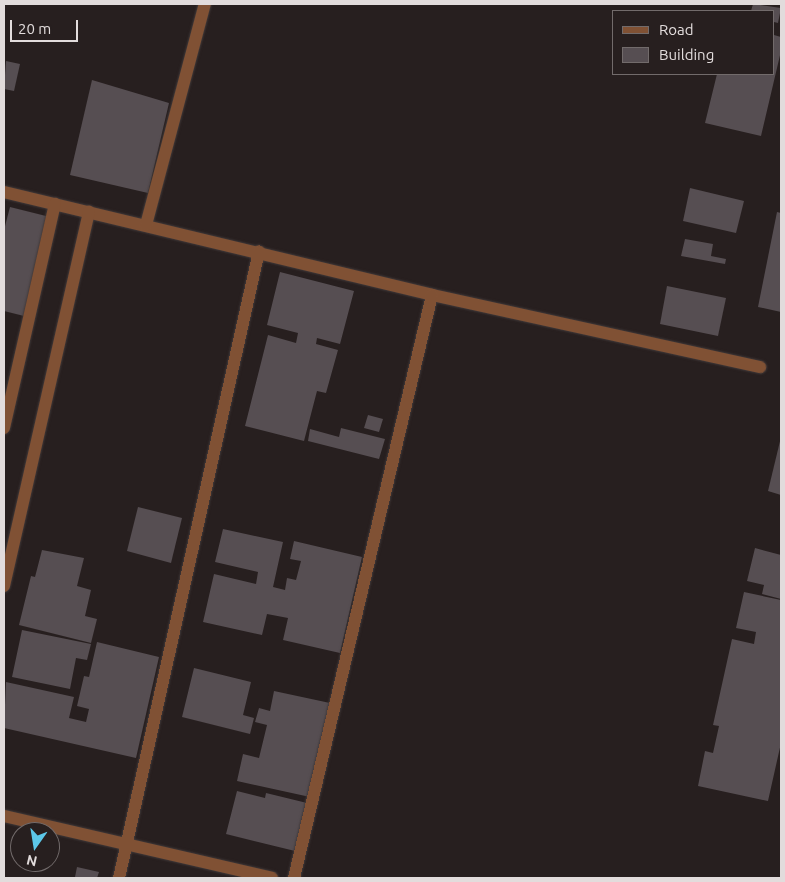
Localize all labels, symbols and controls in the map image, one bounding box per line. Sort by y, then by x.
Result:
scale bar [12,10,80,42]
legend [612,10,775,75]
text: 20 m [18,20,51,37]
text: Road [659,21,694,38]
text: Building [659,46,714,63]
north arrow [10,822,60,872]
text: N [25,852,39,870]

